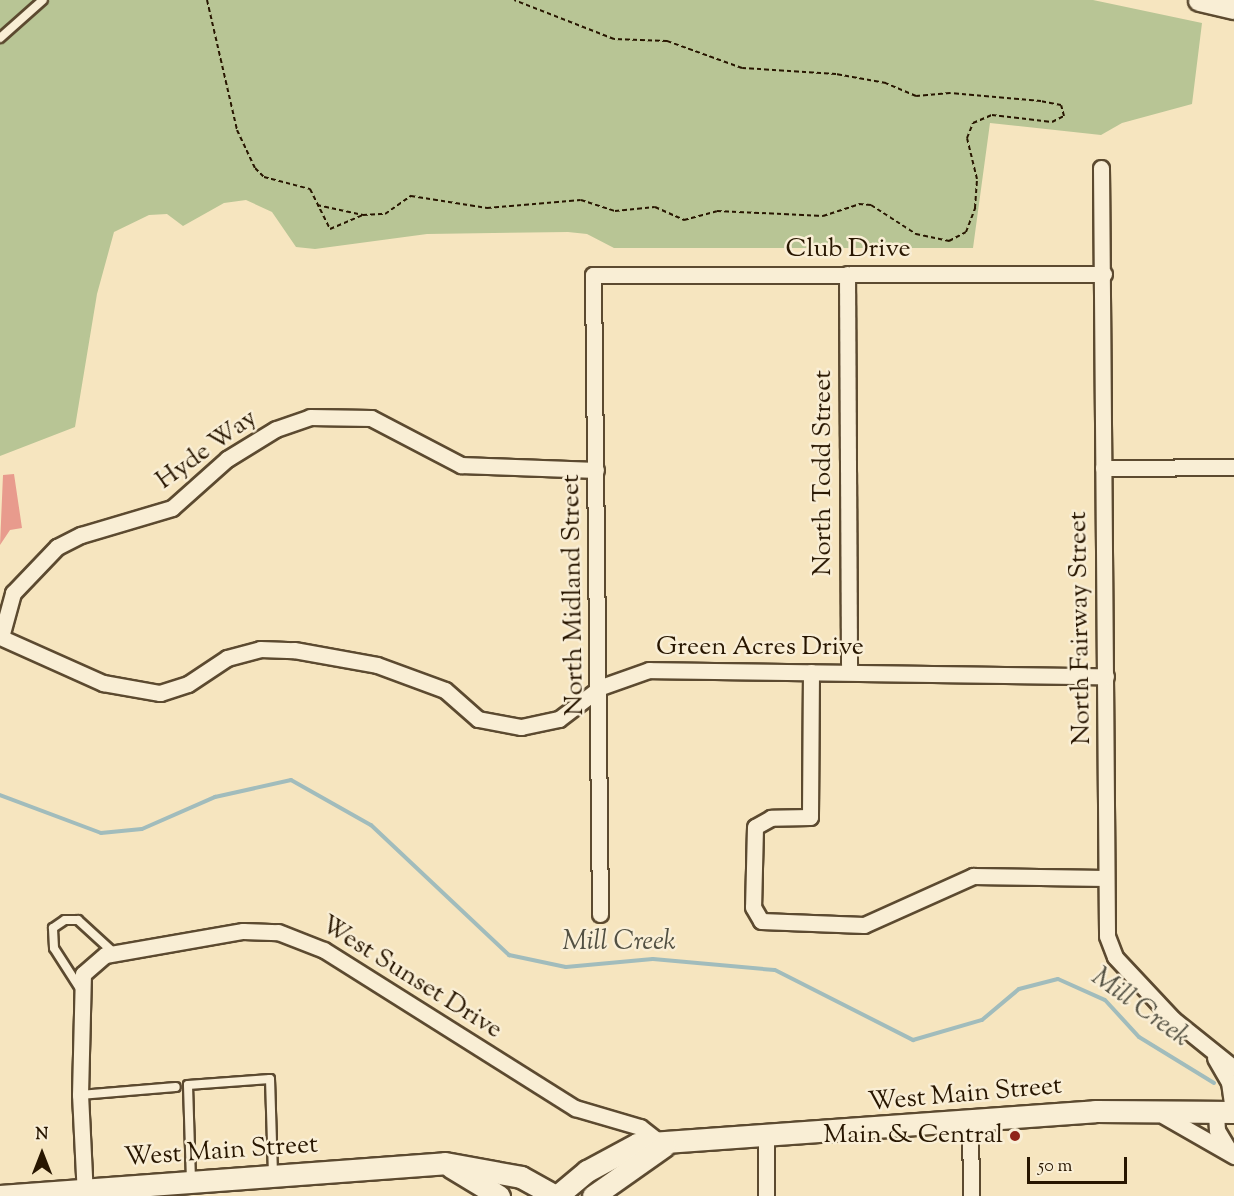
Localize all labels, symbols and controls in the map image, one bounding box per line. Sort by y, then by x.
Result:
street label: Club Drive [785,234,911,266]
street label: North Todd Street [808,370,840,576]
street label: Hyde Way [150,403,264,497]
street label: North Midland Street [556,474,592,716]
street label: North Fairway Street [1063,511,1099,745]
street label: Green Acres Drive [656,632,864,664]
street label: West Sunset Drive [314,910,508,1046]
water label: Mill Creek [562,927,676,959]
water label: Mill Creek [1085,962,1195,1054]
street label: West Main Street [867,1071,1063,1119]
place label: Main & Central [823,1120,1003,1152]
north arrow [12,1124,72,1184]
text: N [36,1124,48,1147]
marker: Main & Central [1008,1129,1022,1143]
street label: West Main Street [123,1130,319,1174]
scale bar [1030,1145,1130,1183]
text: 50 m [1038,1154,1072,1180]

